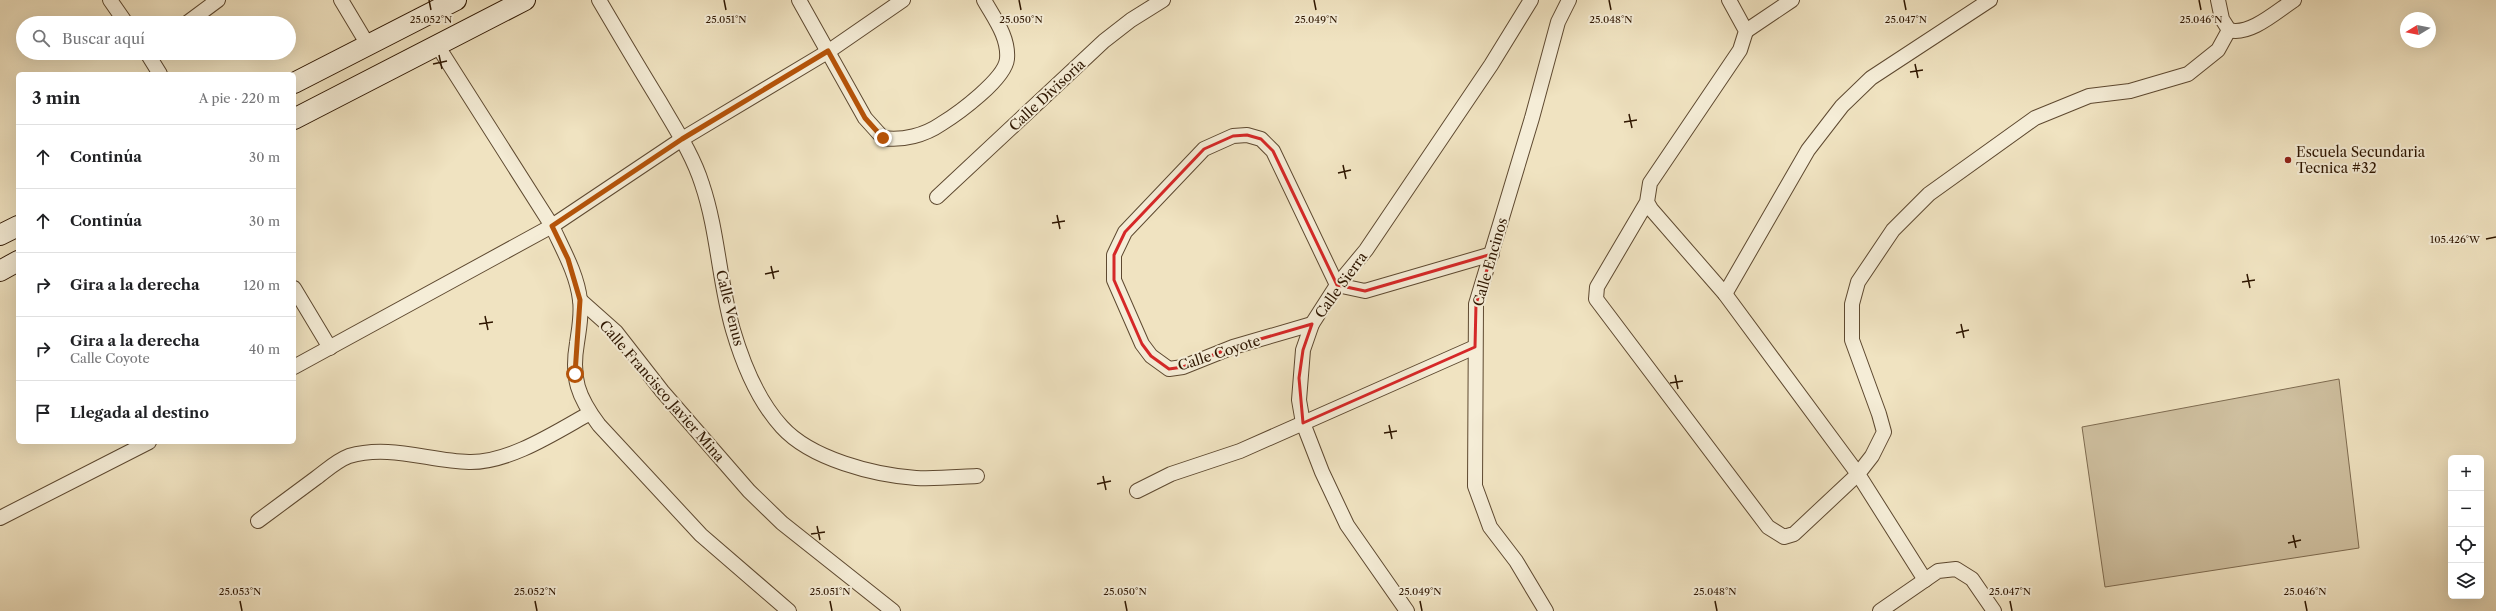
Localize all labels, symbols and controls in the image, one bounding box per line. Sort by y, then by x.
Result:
north arrow [2400,12,2436,48]
text: 25.052°N [410,13,452,26]
text: 25.051°N [705,13,747,26]
text: 25.050°N [999,13,1043,26]
text: 25.049°N [1294,13,1338,26]
text: 25.048°N [1589,13,1633,26]
text: 25.047°N [1885,13,1927,26]
text: 25.046°N [2180,13,2223,26]
search box [16,16,296,60]
icon: search [30,27,52,49]
text: Buscar aquí [62,29,145,48]
street label: Calle Divisoria [1005,55,1089,135]
text: 3 min [32,88,81,108]
text: A pie · 220 m [199,90,280,106]
route end [874,129,892,147]
place label: Escuela Secundaria Tecnica #32 [2296,143,2426,177]
icon: ahead [32,146,54,168]
text: Continúa [70,147,142,166]
text: 30 m [249,149,280,165]
marker: Escuela Secundaria Tecnica #32 [2283,155,2293,165]
icon: ahead [32,210,54,232]
text: Continúa [70,211,142,230]
text: 30 m [249,213,280,229]
street label: Calle Encinos [1469,216,1511,308]
text: 105.426°W [2430,233,2481,246]
street label: Calle Sierra [1311,248,1371,322]
street label: Calle Venus [712,268,748,348]
icon: right [32,274,54,296]
text: Gira a la derecha [70,275,200,294]
text: 120 m [243,277,280,293]
street label: Calle Francisco Javier Mina [596,316,729,466]
text: Gira a la derecha [70,331,200,350]
street label: Calle Coyote [1175,331,1263,375]
icon: right [32,338,54,360]
text: 40 m [249,341,280,357]
text: Calle Coyote [70,350,150,366]
route start [566,365,584,383]
icon: arrive [32,402,54,424]
text: Llegada al destino [70,403,209,422]
map controls [2448,455,2484,599]
button: + [2448,455,2484,491]
button: − [2448,491,2484,527]
button: locate [2448,527,2484,563]
button: layers [2448,563,2484,599]
text: 25.053°N [219,585,261,598]
text: 25.052°N [514,585,556,598]
text: 25.051°N [809,585,851,598]
text: 25.050°N [1103,585,1147,598]
text: 25.049°N [1398,585,1442,598]
text: 25.048°N [1693,585,1737,598]
text: 25.047°N [1989,585,2031,598]
text: 25.046°N [2284,585,2327,598]

